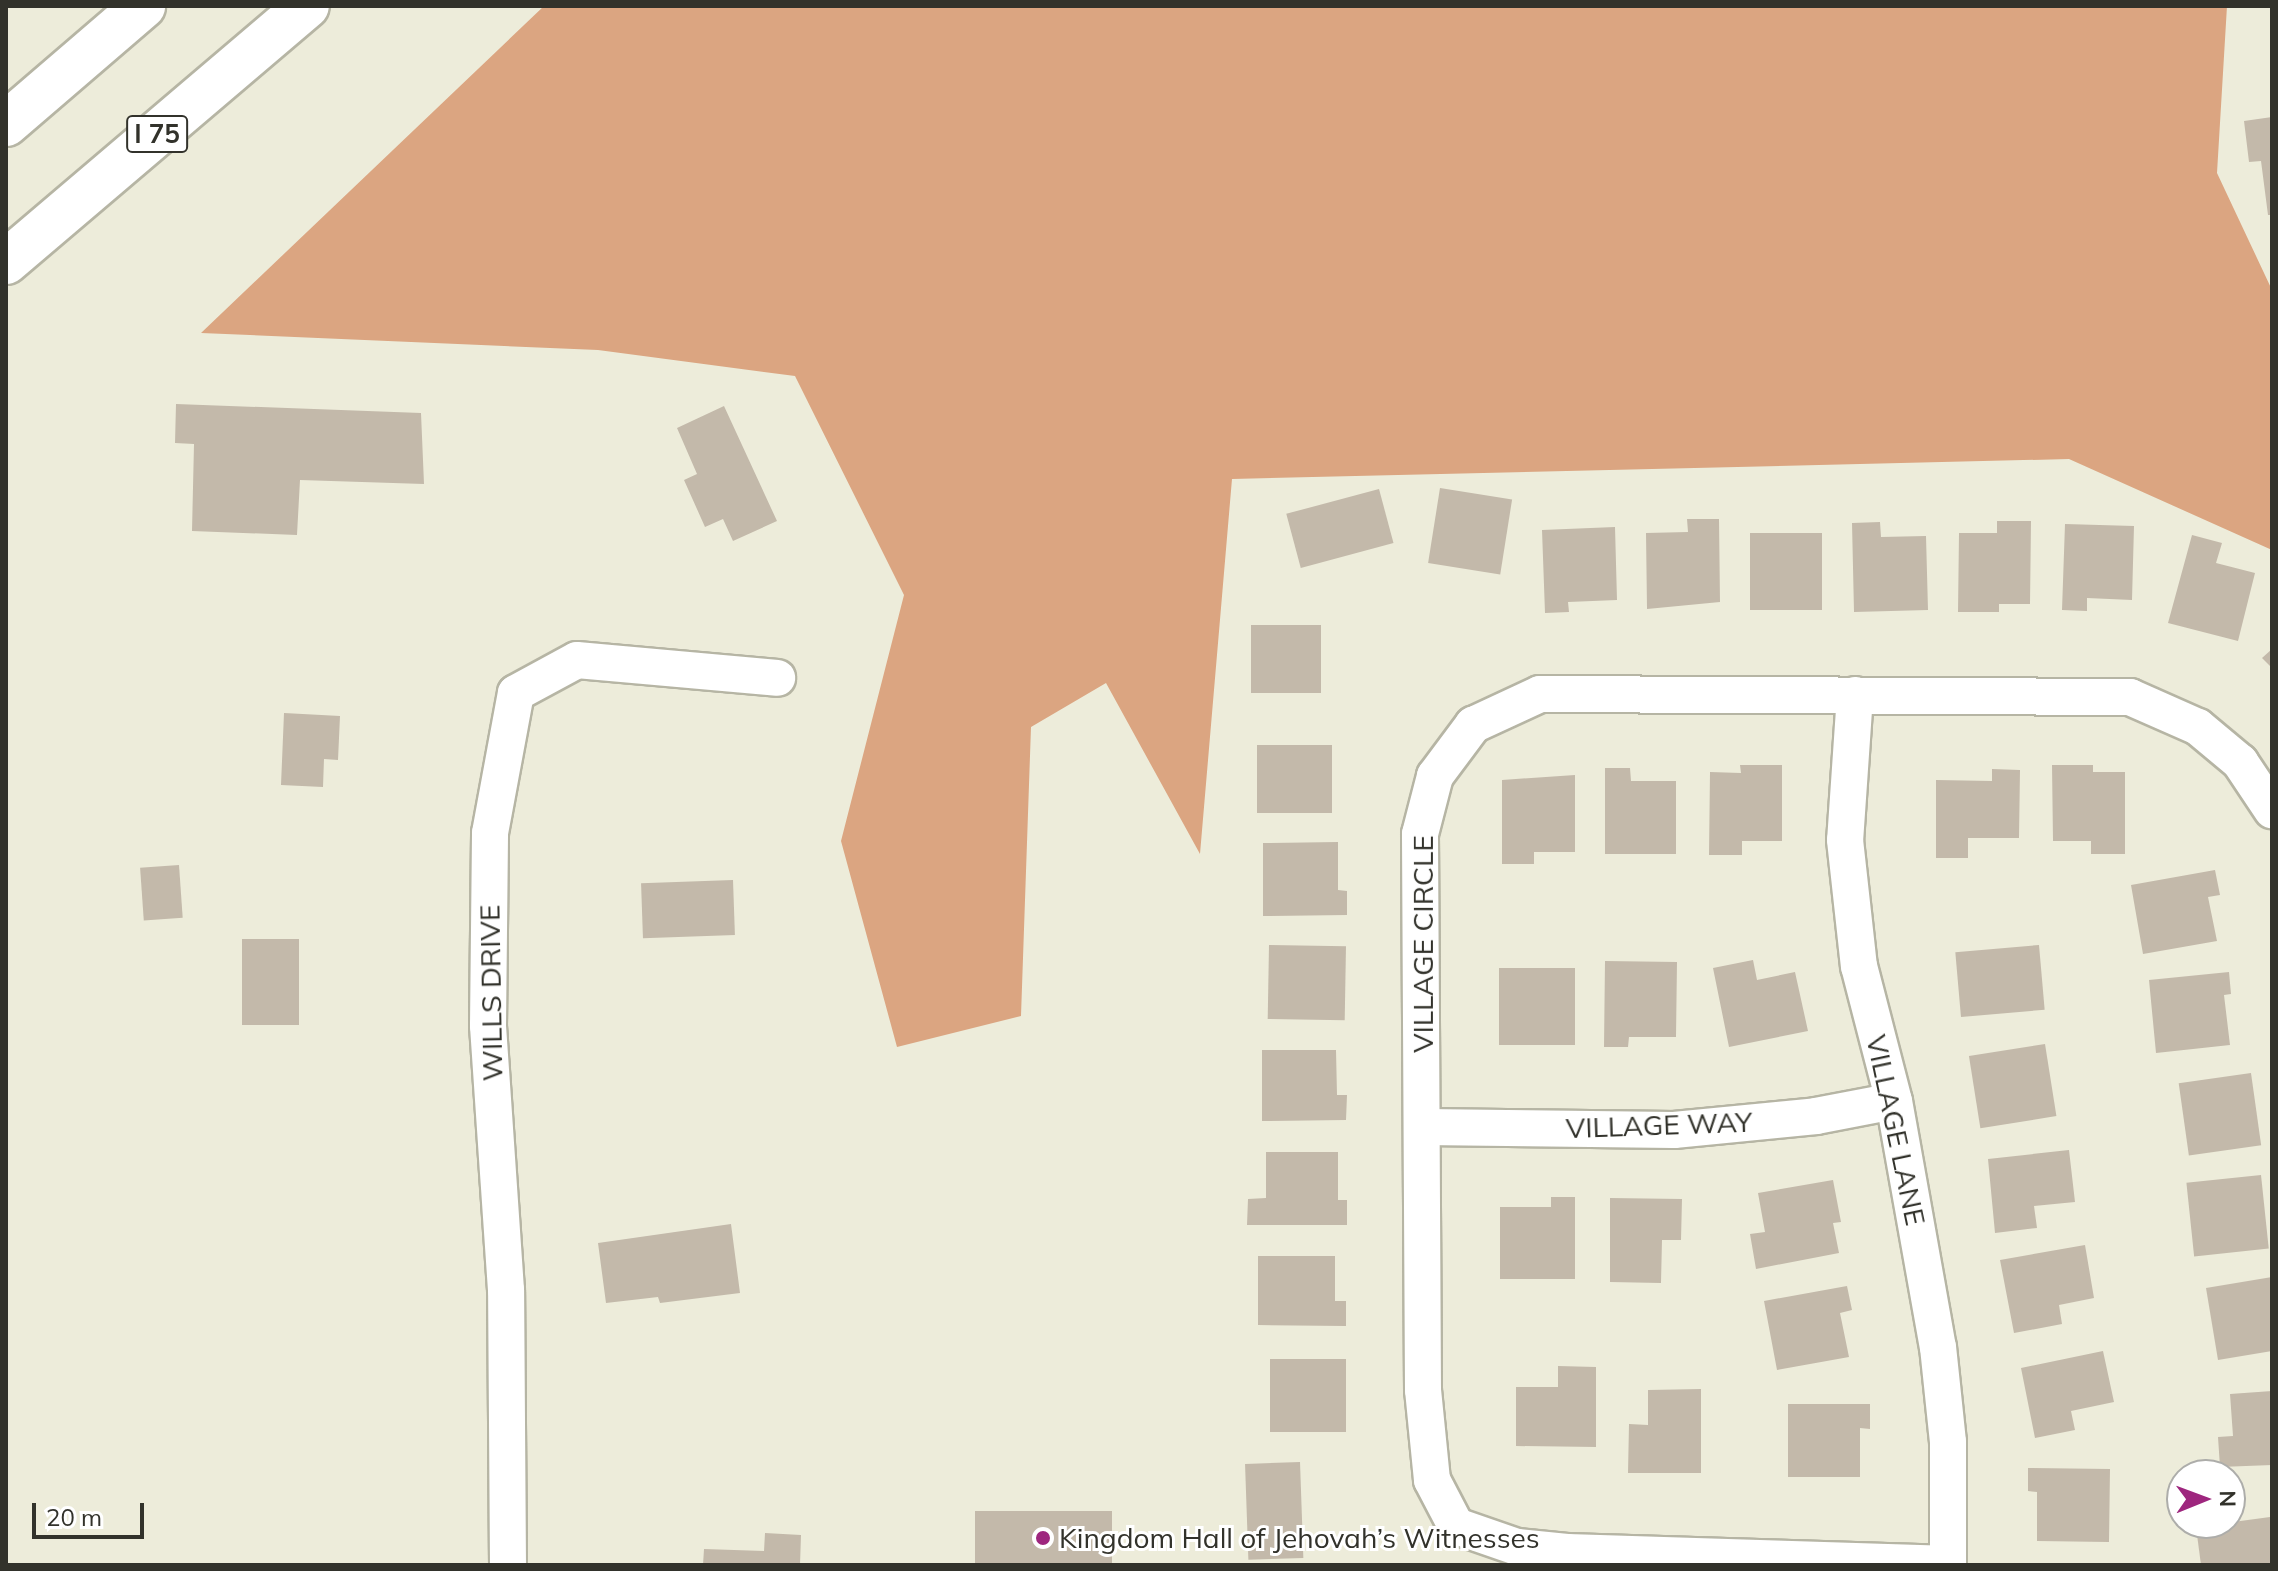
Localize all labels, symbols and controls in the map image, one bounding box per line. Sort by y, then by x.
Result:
road number: I 75 [125,112,189,156]
street label: VILLAGE CIRCLE [1406,835,1440,1053]
street label: WILLS DRIVE [473,904,509,1082]
street label: VILLAGE LANE [1859,1032,1933,1228]
street label: VILLAGE WAY [1565,1105,1753,1145]
north arrow [2166,1459,2246,1539]
scale bar [36,1487,148,1537]
text: N [2214,1490,2242,1507]
text: 20 m [46,1502,102,1532]
place label: Kingdom Hall of Jehovah’s Witnesses [1059,1521,1540,1555]
marker: Kingdom Hall of Jehovah’s Witnesses [1034,1529,1052,1547]

